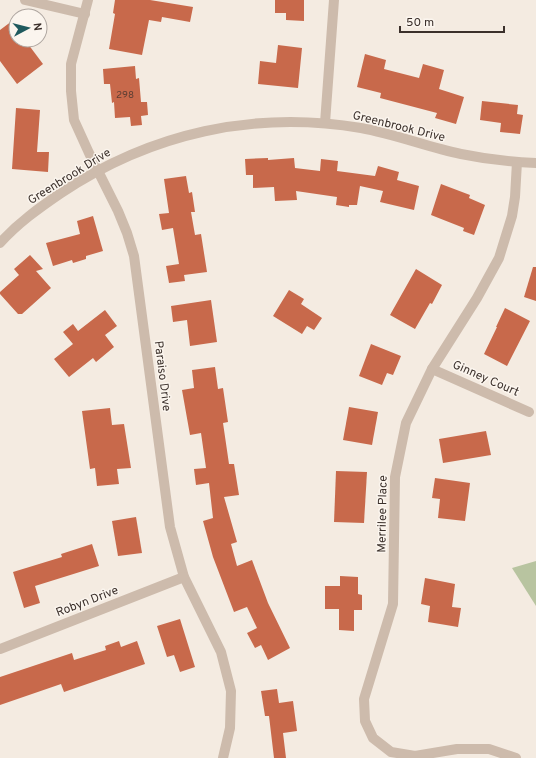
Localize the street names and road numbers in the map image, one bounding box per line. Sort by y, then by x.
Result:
street label: Greenbrook Drive [351,108,447,146]
street label: Greenbrook Drive [25,145,114,209]
street label: Paraiso Drive [150,340,174,412]
street label: Ginney Court [450,357,521,401]
street label: Merrilee Place [374,475,392,553]
street label: Robyn Drive [54,583,121,621]

